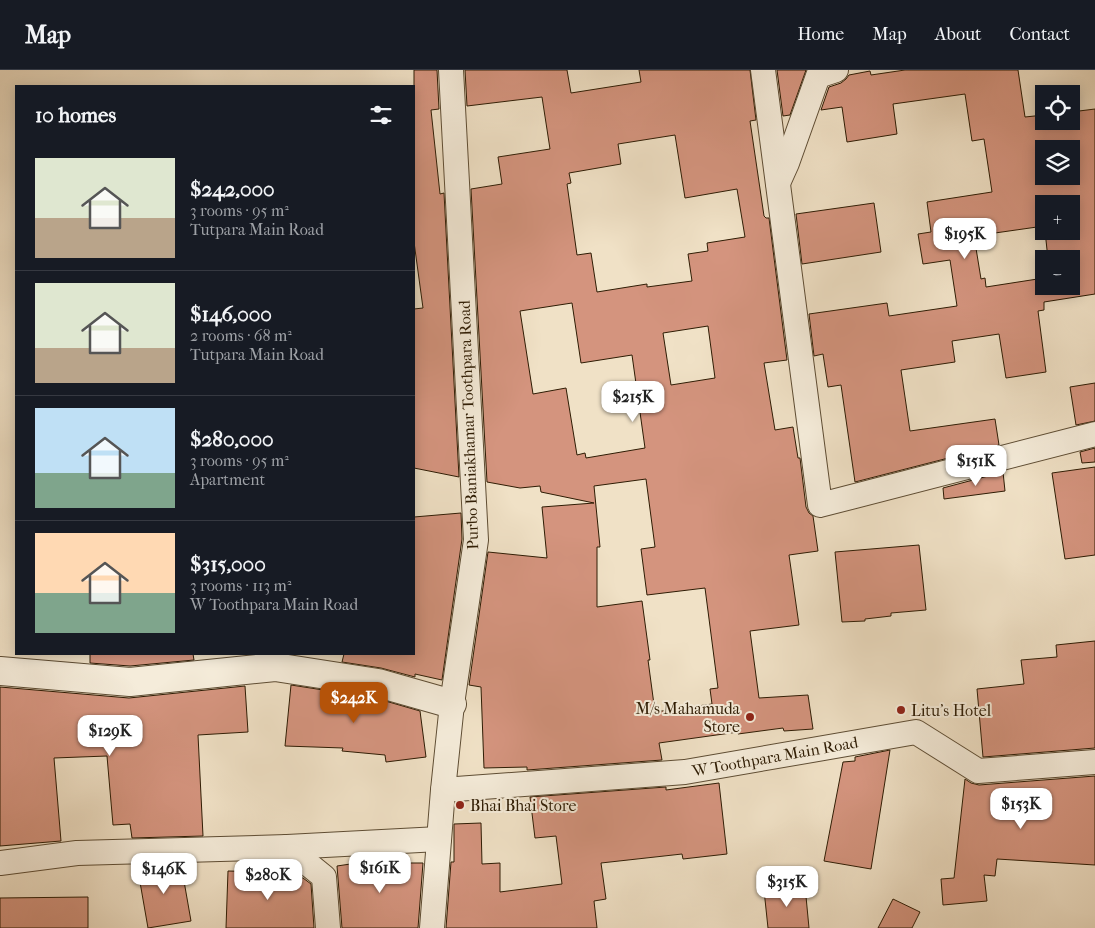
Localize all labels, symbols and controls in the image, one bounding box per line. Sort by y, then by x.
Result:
text: Map [25,21,71,49]
text: Home [797,24,844,45]
text: Map [872,24,907,45]
text: About [935,24,981,45]
text: Contact [1009,24,1070,45]
map controls [1035,85,1080,295]
button: locate [1035,85,1080,130]
icon: filters [367,101,395,129]
text: 10 homes [35,103,116,127]
button: layers [1035,140,1080,185]
text: $242,000 [190,177,275,201]
icon: home [75,178,135,238]
button: + [1035,195,1080,240]
text: 3 rooms · 95 m² [190,201,289,220]
pin: $195K [930,218,1000,260]
text: Tutpara Main Road [190,220,324,239]
text: $195K [944,224,986,243]
button: − [1035,250,1080,295]
street label: Purbo Baniakhamar Toothpara Road [455,300,482,550]
text: $146,000 [190,302,272,326]
icon: home [75,303,135,363]
text: 2 rooms · 68 m² [190,326,292,345]
text: Tutpara Main Road [190,345,324,364]
pin: $215K [598,380,668,423]
text: $215K [612,387,654,406]
text: $280,000 [190,427,274,451]
icon: home [75,428,135,488]
pin: $151K [941,444,1011,487]
text: 3 rooms · 95 m² [190,451,289,470]
text: $151K [957,451,995,470]
text: Apartment [190,470,265,489]
text: $315,000 [190,552,266,576]
icon: home [75,553,135,613]
text: 3 rooms · 113 m² [190,576,291,595]
text: W Toothpara Main Road [190,595,358,614]
pin: $242K [319,682,389,724]
text: $242K [331,688,377,707]
place label: M/s Mahamuda Store [635,699,741,736]
place label: Litu's Hotel [911,701,992,720]
marker: Litu's Hotel [895,704,907,716]
marker: M/s Mahamuda Store [744,711,756,723]
pin: $129K [75,714,145,757]
text: $129K [89,721,131,740]
street label: W Toothpara Main Road [690,732,860,781]
pin: $153K [986,788,1056,830]
text: $153K [1001,794,1041,813]
place label: Bhai Bhai Store [470,796,577,815]
marker: Bhai Bhai Store [454,799,466,811]
pin: $146K [129,852,199,895]
pin: $161K [345,852,415,894]
pin: $280K [233,858,303,901]
text: $161K [360,858,400,877]
text: $146K [142,859,186,878]
text: $280K [245,865,291,884]
pin: $315K [752,866,822,908]
text: $315K [767,872,807,891]

